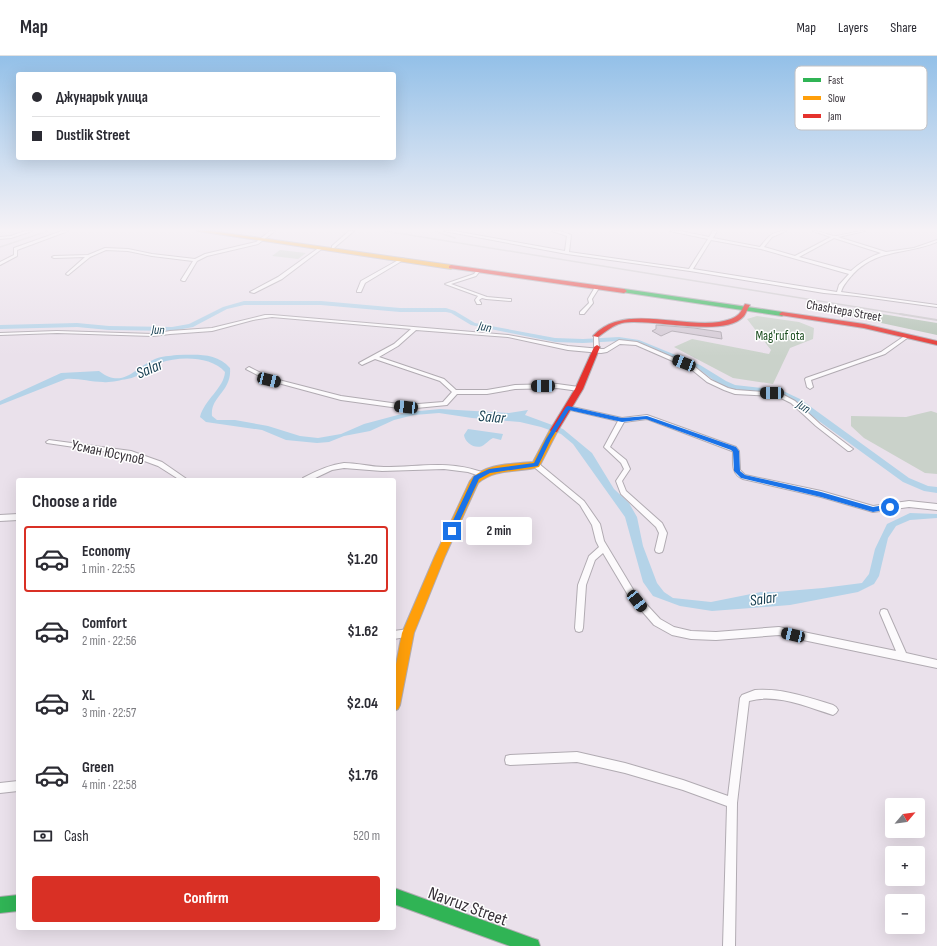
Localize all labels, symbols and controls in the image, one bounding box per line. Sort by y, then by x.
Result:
text: Map [20,16,48,39]
text: Map [796,19,816,36]
text: Layers [838,19,868,36]
text: Share [890,19,917,36]
legend [795,66,927,130]
text: Fast [828,74,844,87]
text: Джунарык улица [56,88,148,107]
text: Slow [828,92,845,105]
text: Jam [827,110,842,123]
text: Dustlik Street [56,126,130,145]
street label: Chashtepa Street [805,296,883,325]
water label: Jun [476,318,494,336]
water label: Jun [150,322,165,338]
park label: Mag'ruf ota [755,328,805,344]
car [671,353,697,373]
water label: Salar [133,355,166,383]
car [256,371,282,389]
car [531,380,555,392]
car [760,387,784,399]
water label: Jun [793,396,814,418]
car [393,400,419,414]
water label: Salar [478,407,507,428]
street label: Усман Юсупов [70,436,146,469]
text: Choose a ride [32,491,117,512]
route start [881,498,899,516]
callout: 2 min [466,517,532,545]
route end [443,522,461,540]
text: 2 min [487,523,511,539]
icon: car [34,541,70,577]
text: Economy [82,542,131,561]
text: $1.20 [347,550,378,569]
text: 1 min · 22:55 [82,561,135,577]
car [625,588,649,614]
water label: Salar [748,588,778,611]
icon: car [34,613,70,649]
text: Comfort [82,614,127,633]
text: $1.62 [347,622,378,641]
car [780,626,806,644]
text: 2 min · 22:56 [82,633,137,649]
icon: car [34,685,70,721]
text: XL [82,686,95,705]
text: $2.04 [347,694,378,713]
text: 3 min · 22:57 [82,705,136,721]
icon: car [34,757,70,793]
text: Green [82,758,114,777]
text: $1.76 [348,766,378,785]
text: 4 min · 22:58 [82,777,137,793]
north arrow [885,798,925,838]
map controls [885,798,925,934]
icon: cash [32,825,54,847]
text: Cash [64,827,89,846]
text: 520 m [353,828,380,844]
button: + [885,846,925,886]
button: Confirm [32,876,380,922]
street label: Navruz Street [425,882,511,931]
button: − [885,894,925,934]

